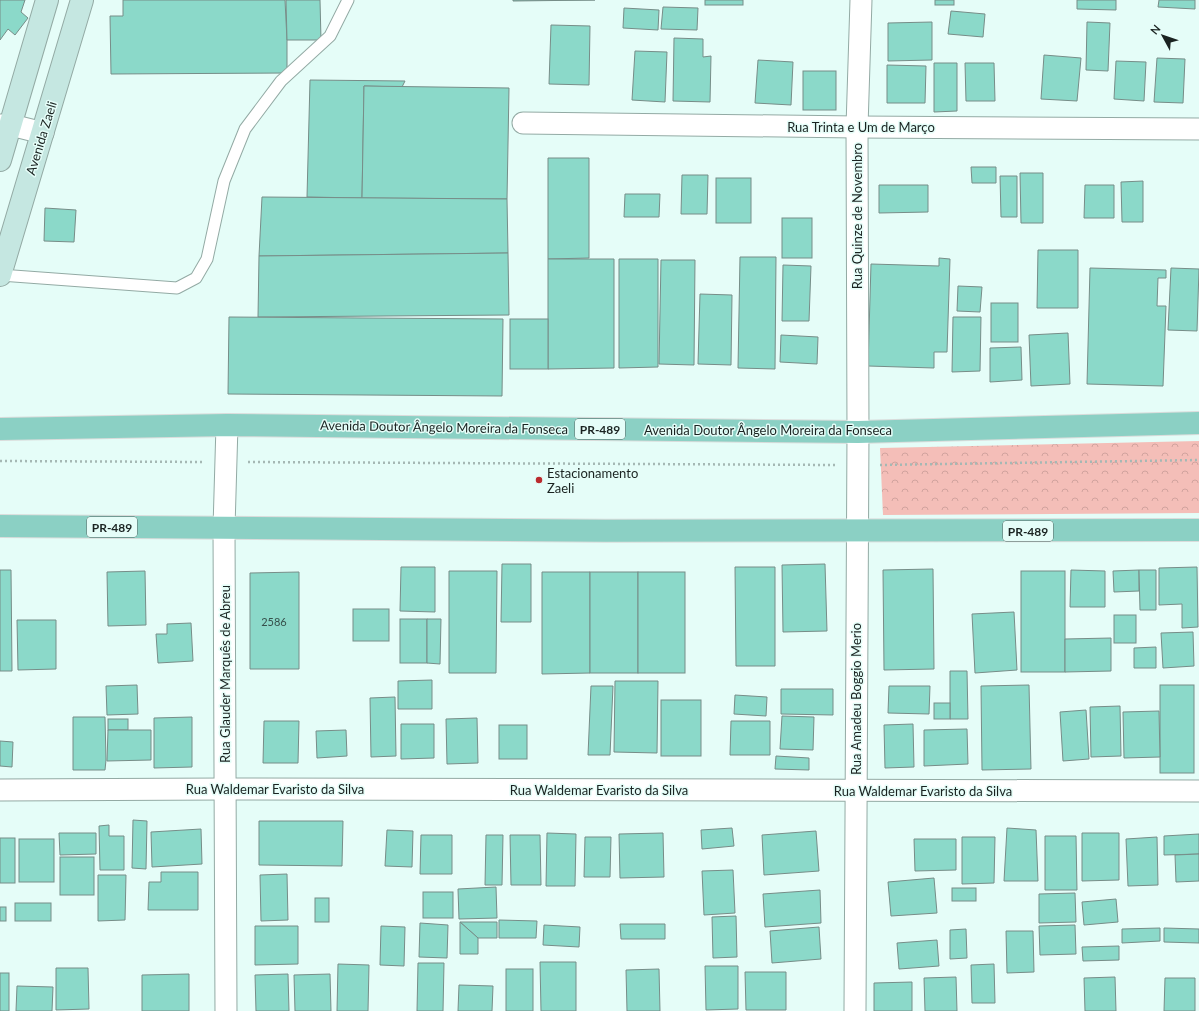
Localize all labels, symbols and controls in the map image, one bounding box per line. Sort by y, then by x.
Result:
north arrow [1143,16,1183,56]
text: N [1147,22,1163,37]
street label: Avenida Zaeli [22,99,60,177]
street label: Rua Trinta e Um de Março [787,119,935,135]
street label: Rua Quinze de Novembro [849,143,865,289]
street label: Avenida Doutor Ângelo Moreira da Fonseca [320,417,568,437]
road number: PR-489 [575,419,625,439]
street label: Avenida Doutor Ângelo Moreira da Fonseca [644,422,892,438]
place label: Estacionamento Zaeli [547,465,638,496]
marker: Estacionamento Zaeli [534,475,544,485]
road number: PR-489 [87,517,137,537]
road number: PR-489 [1003,521,1053,541]
street label: Rua Glauder Marquês de Abreu [217,585,233,763]
house number: 2586 [261,615,287,628]
street label: Rua Amadeu Boggio Merio [848,623,864,775]
street label: Rua Waldemar Evaristo da Silva [186,781,364,797]
street label: Rua Waldemar Evaristo da Silva [510,782,688,798]
street label: Rua Waldemar Evaristo da Silva [834,783,1012,799]

